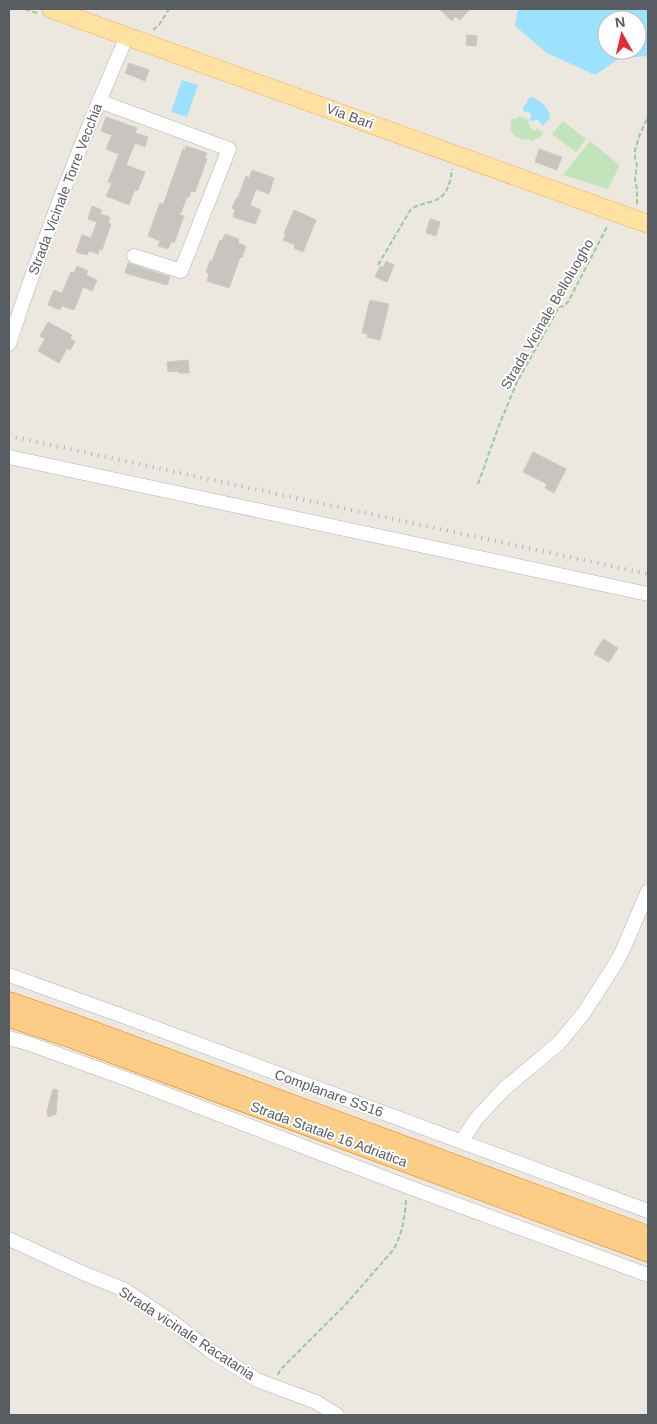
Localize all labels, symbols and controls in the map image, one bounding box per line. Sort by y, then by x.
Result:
north arrow [597,10,647,60]
text: N [614,13,626,31]
street label: Via Bari [324,100,376,132]
street label: Strada Vicinale Torre Vecchia [25,101,105,277]
street label: Strada Vicinale Belloluogho [497,236,597,392]
street label: Complanare SS16 [273,1066,386,1120]
street label: Strada Statale 16 Adriatica [248,1098,410,1170]
street label: Strada vicinale Racatania [116,1283,258,1383]

